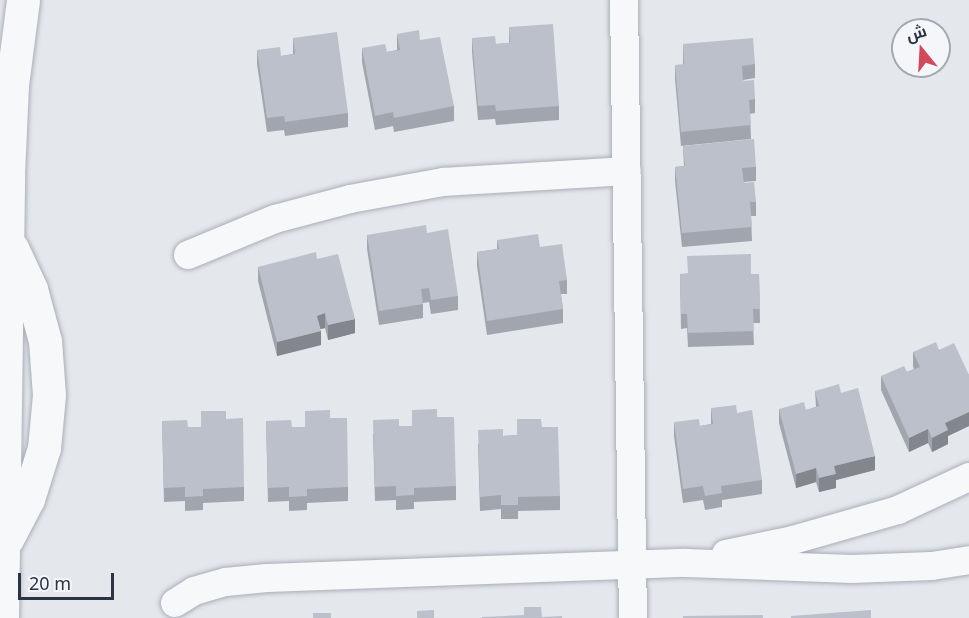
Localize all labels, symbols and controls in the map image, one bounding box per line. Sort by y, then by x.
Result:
north arrow [891,18,951,78]
text: ش [903,19,929,46]
scale bar [21,561,117,599]
text: 20 m [29,571,71,595]

